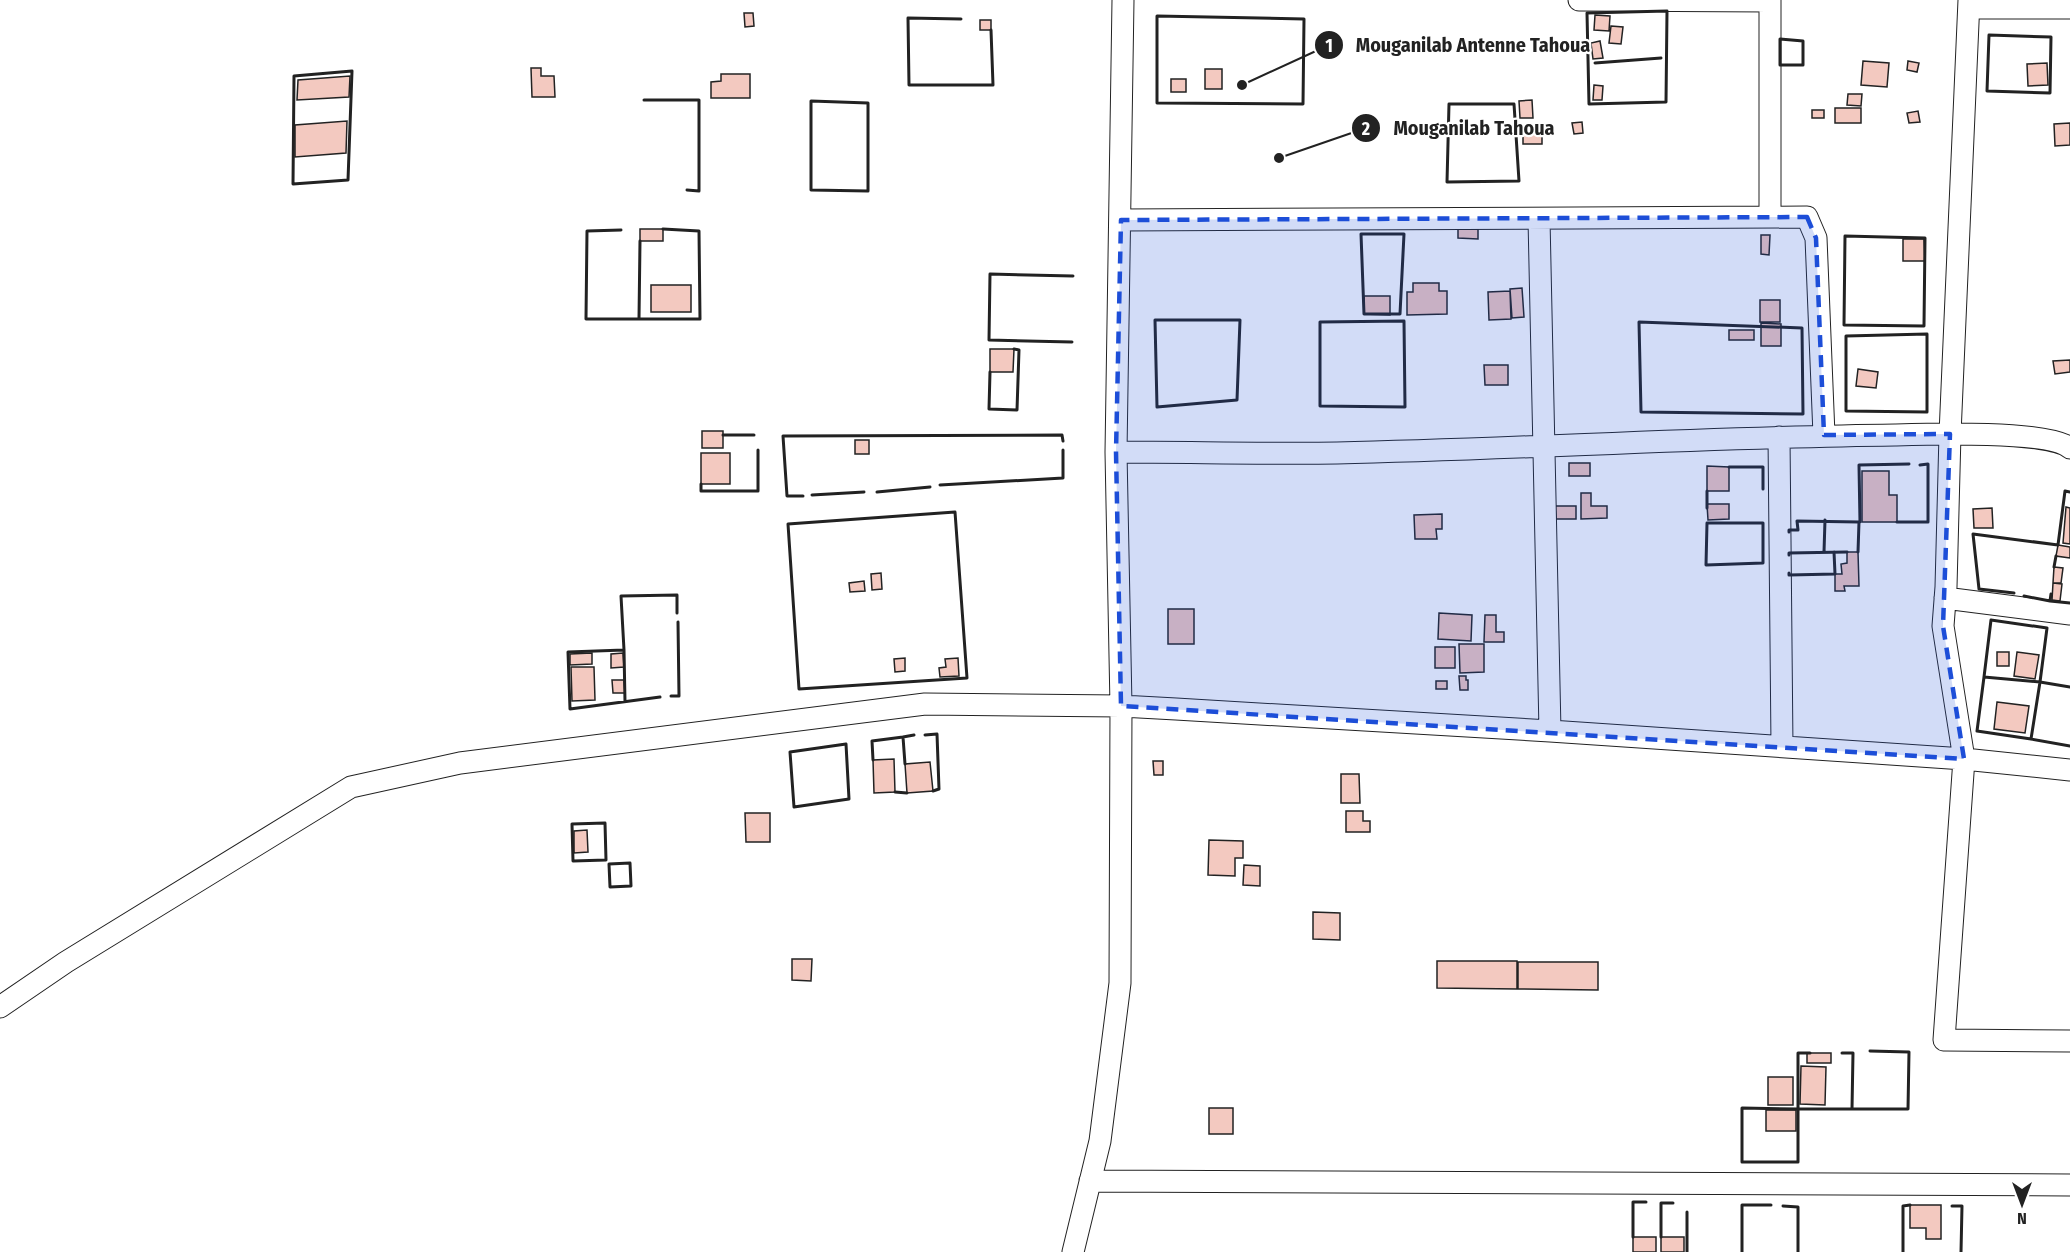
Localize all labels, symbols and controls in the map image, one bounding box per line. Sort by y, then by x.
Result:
callout: Mouganilab Antenne Tahoua [1314,26,1602,64]
text: Mouganilab Antenne Tahoua [1356,33,1590,57]
text: 1 [1325,35,1333,57]
callout: Mouganilab Tahoua [1351,109,1566,147]
text: Mouganilab Tahoua [1393,116,1555,140]
text: 2 [1361,118,1370,140]
north arrow [1992,1174,2052,1234]
text: N [2017,1209,2027,1228]

